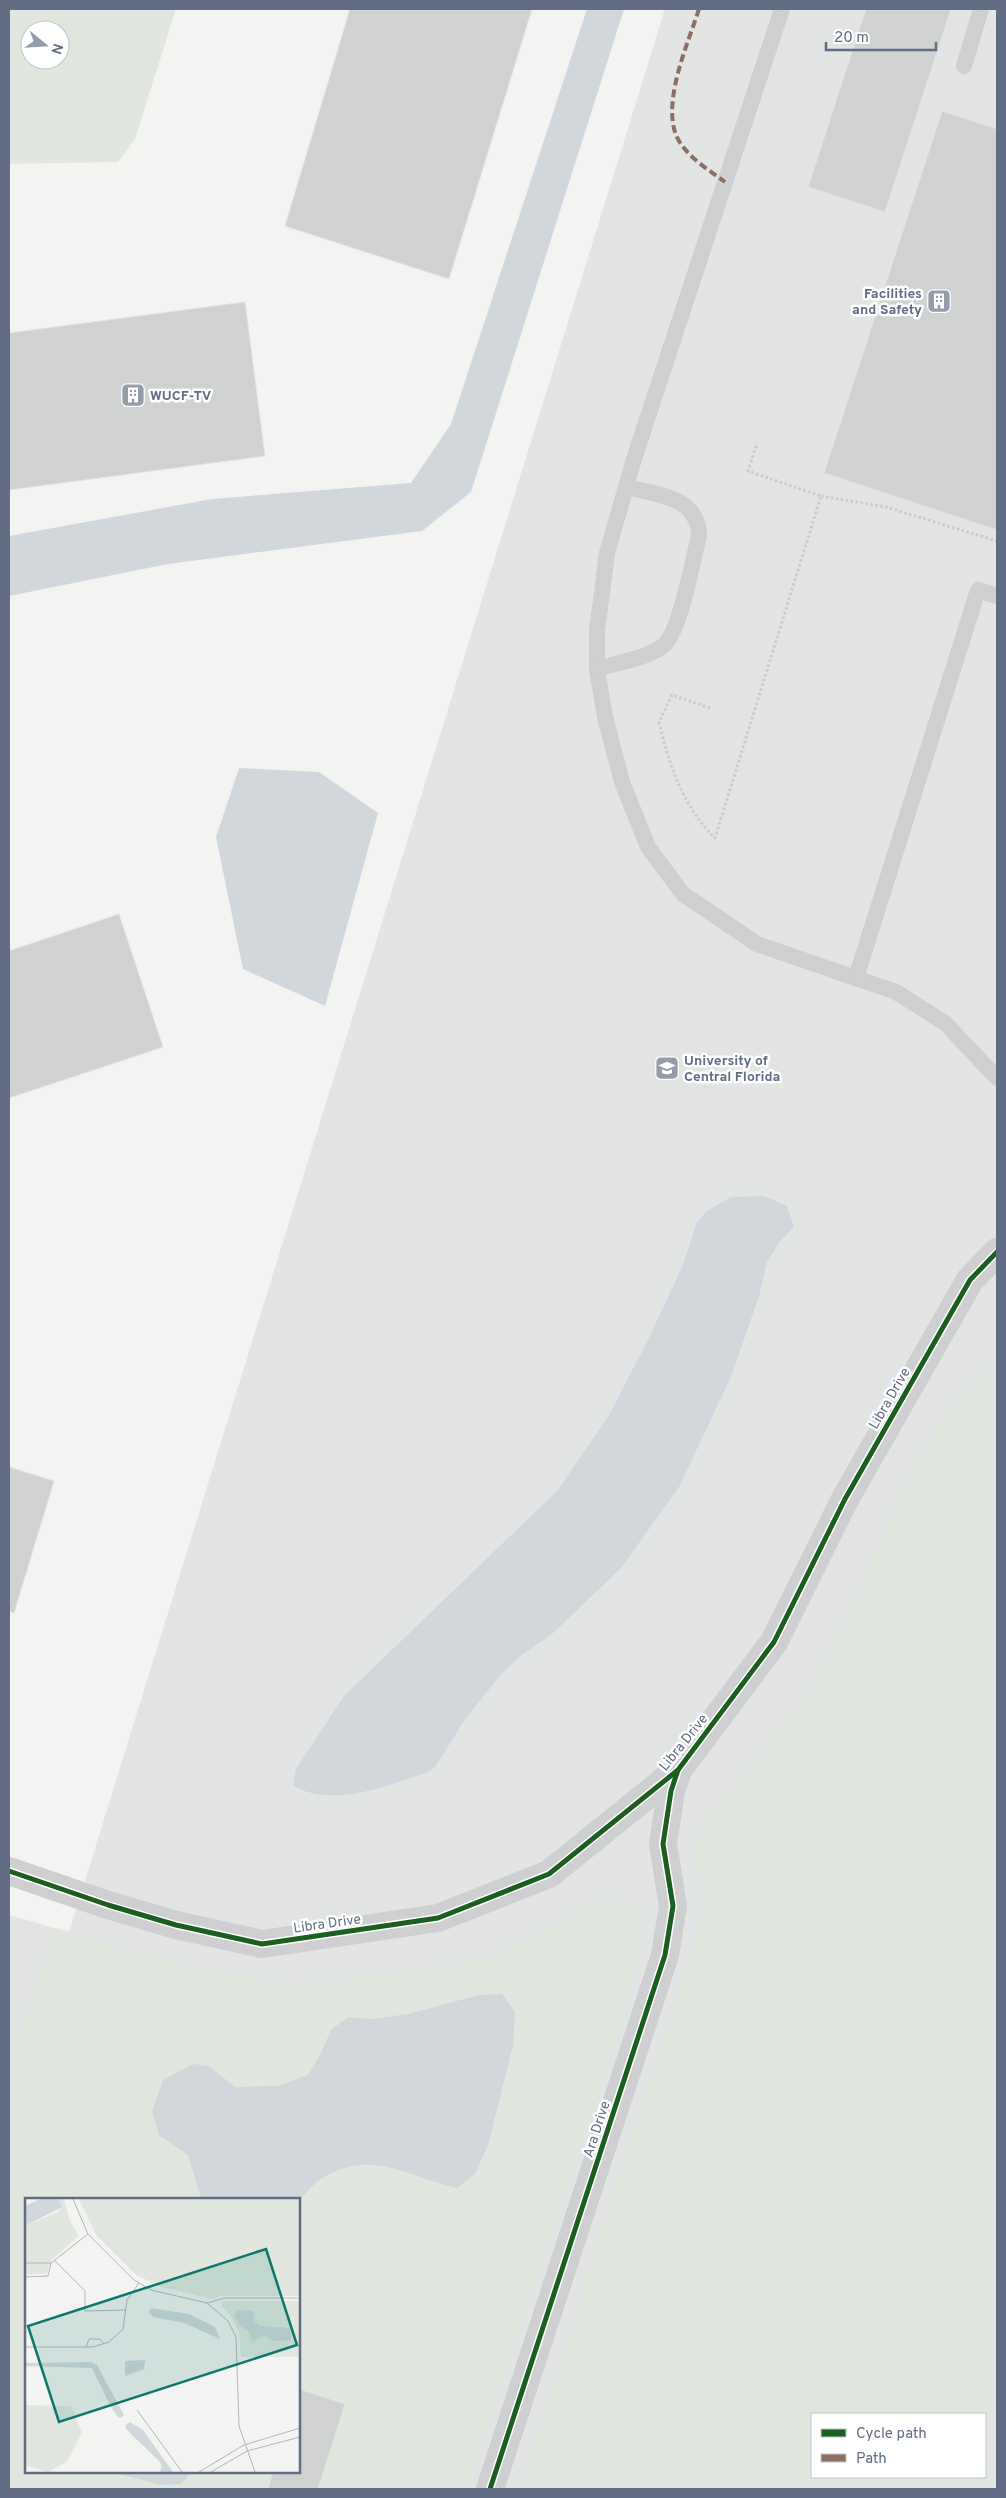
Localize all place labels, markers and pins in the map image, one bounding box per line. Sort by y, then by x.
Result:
place label: Facilities and Safety [852,286,922,319]
building icon: Facilities and Safety [926,288,952,314]
building icon: WUCF-TV [120,382,146,408]
place label: WUCF-TV [150,388,212,405]
place label: University of Central Florida [684,1053,780,1086]
school or university icon: University of Central Florida [654,1055,680,1081]

